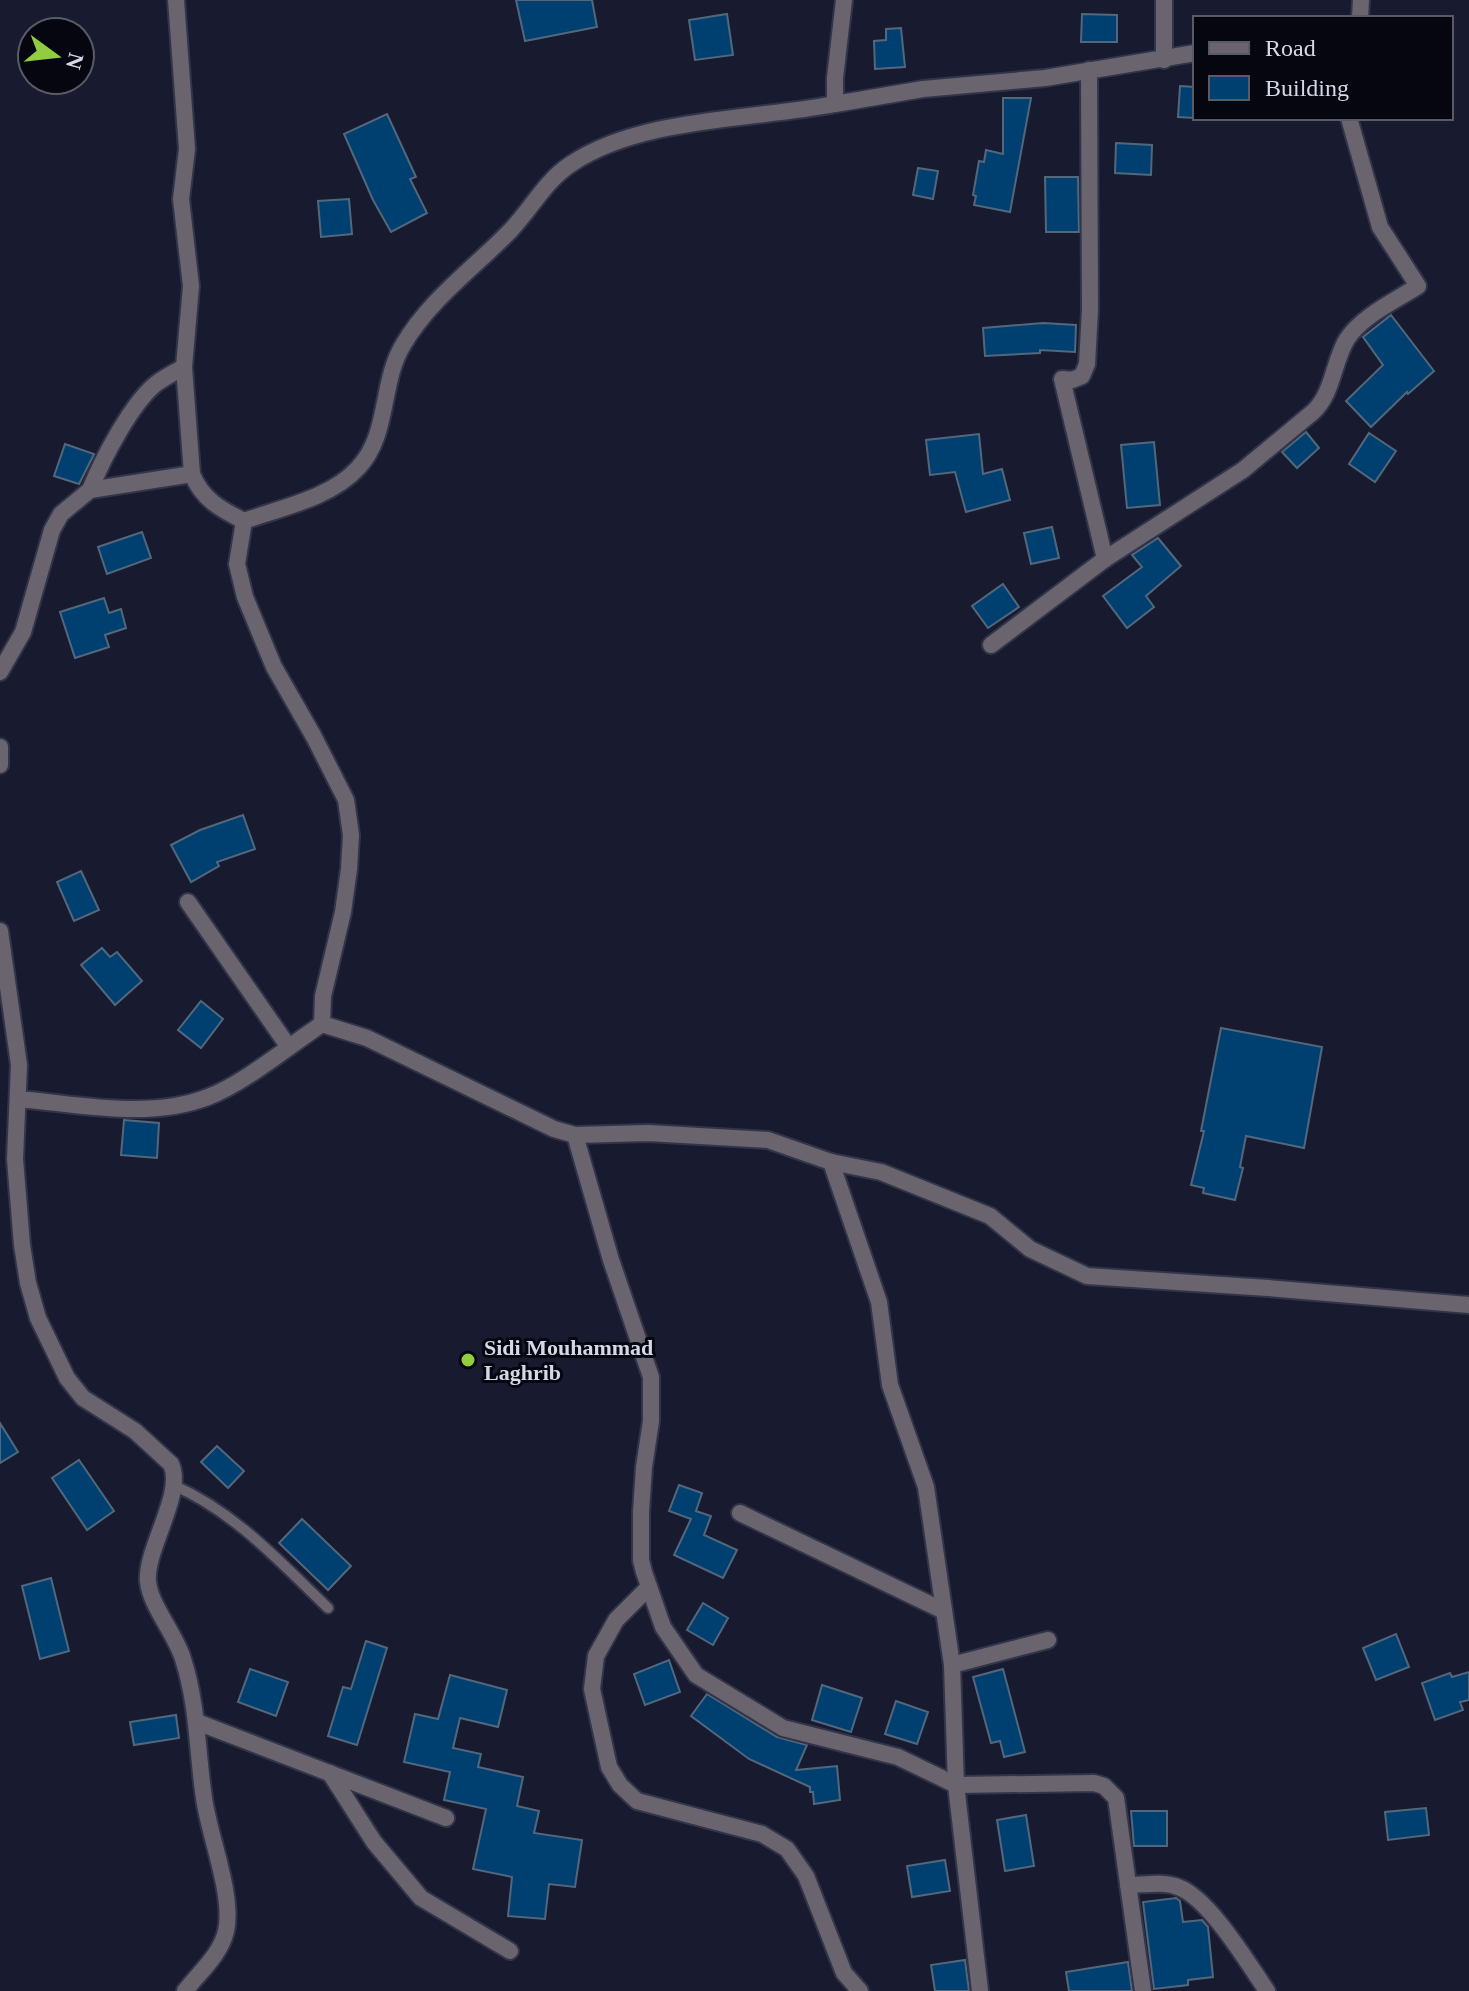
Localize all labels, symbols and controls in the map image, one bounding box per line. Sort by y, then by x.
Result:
north arrow [16,16,96,96]
legend [1193,16,1453,120]
text: Road [1265,35,1316,61]
text: N [61,50,89,72]
text: Building [1265,75,1349,101]
place label: Sidi Mouhammad Laghrib [484,1335,653,1385]
marker: Sidi Mouhammad Laghrib [459,1351,477,1369]

